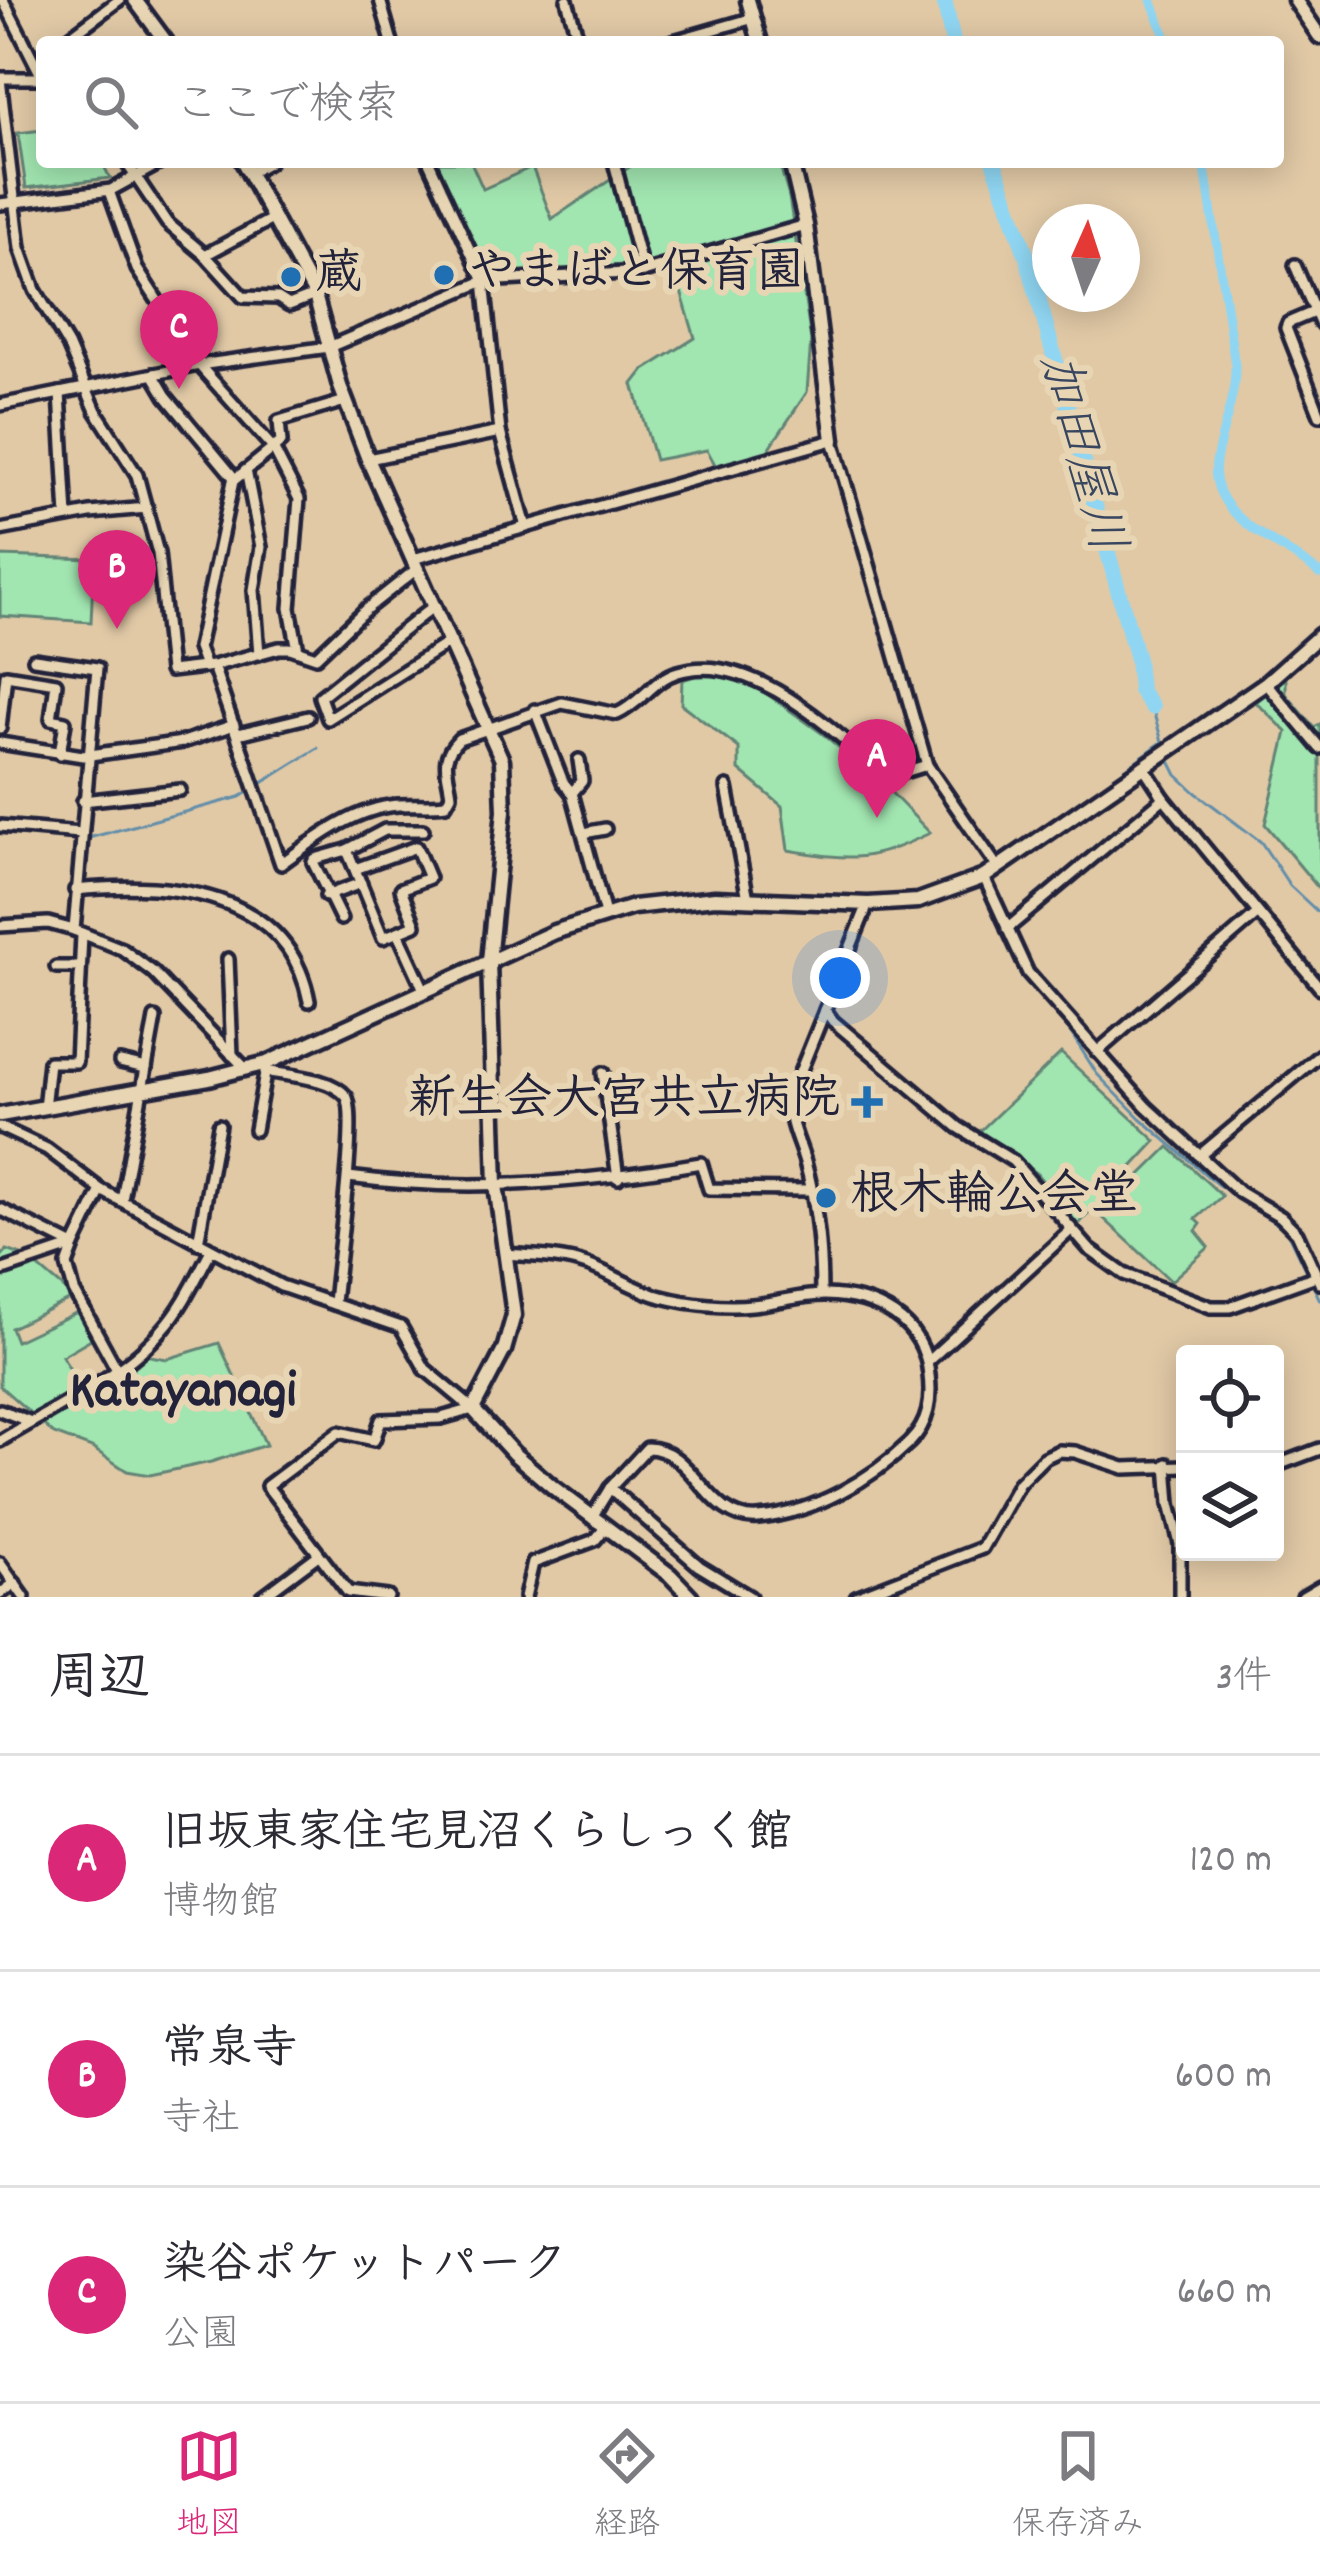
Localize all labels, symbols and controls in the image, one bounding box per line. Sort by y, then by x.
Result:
search box [36,36,1284,168]
icon: search [78,69,144,135]
text: ここで検索 [174,76,399,140]
north arrow [1032,204,1140,312]
place label: やまばと保育園 [468,241,804,310]
place label: 蔵 [315,243,363,312]
marker: やまばと保育園 [431,262,457,288]
marker: 蔵 [278,264,304,290]
pin: C [140,290,218,389]
water label: 加田屋川 [1017,346,1139,562]
pin: B [78,530,156,629]
pin: A [838,719,916,818]
your location [810,948,870,1008]
place label: 新生会大宮共立病院 [408,1068,840,1137]
marker: 新生会大宮共立病院 [851,1086,883,1118]
place label: 根木輪公会堂 [850,1164,1138,1233]
marker: 根木輪公会堂 [813,1185,839,1211]
map controls [1176,1345,1284,1561]
button: locate [1176,1345,1284,1453]
district label: Katayanagi [70,1356,296,1433]
button: layers [1176,1453,1284,1561]
text: 周辺 [48,1646,150,1718]
text: 3件 [1216,1653,1272,1708]
text: 旧坂東家住宅見沼くらしっく館 [162,1804,792,1868]
text: A [76,1835,98,1890]
text: 120 m [1189,1835,1272,1890]
text: 博物館 [162,1878,279,1933]
text: 常泉寺 [162,2020,297,2084]
text: B [78,2051,96,2106]
text: 600 m [1175,2051,1272,2106]
text: 寺社 [162,2094,240,2149]
text: 染谷ポケットパーク [162,2236,567,2300]
text: C [77,2267,97,2322]
text: 660 m [1177,2267,1272,2322]
text: 公園 [162,2310,240,2365]
tab: 地図 [176,2423,242,2550]
tab: 経路 [594,2423,660,2550]
tab: 保存済み [1012,2423,1144,2550]

